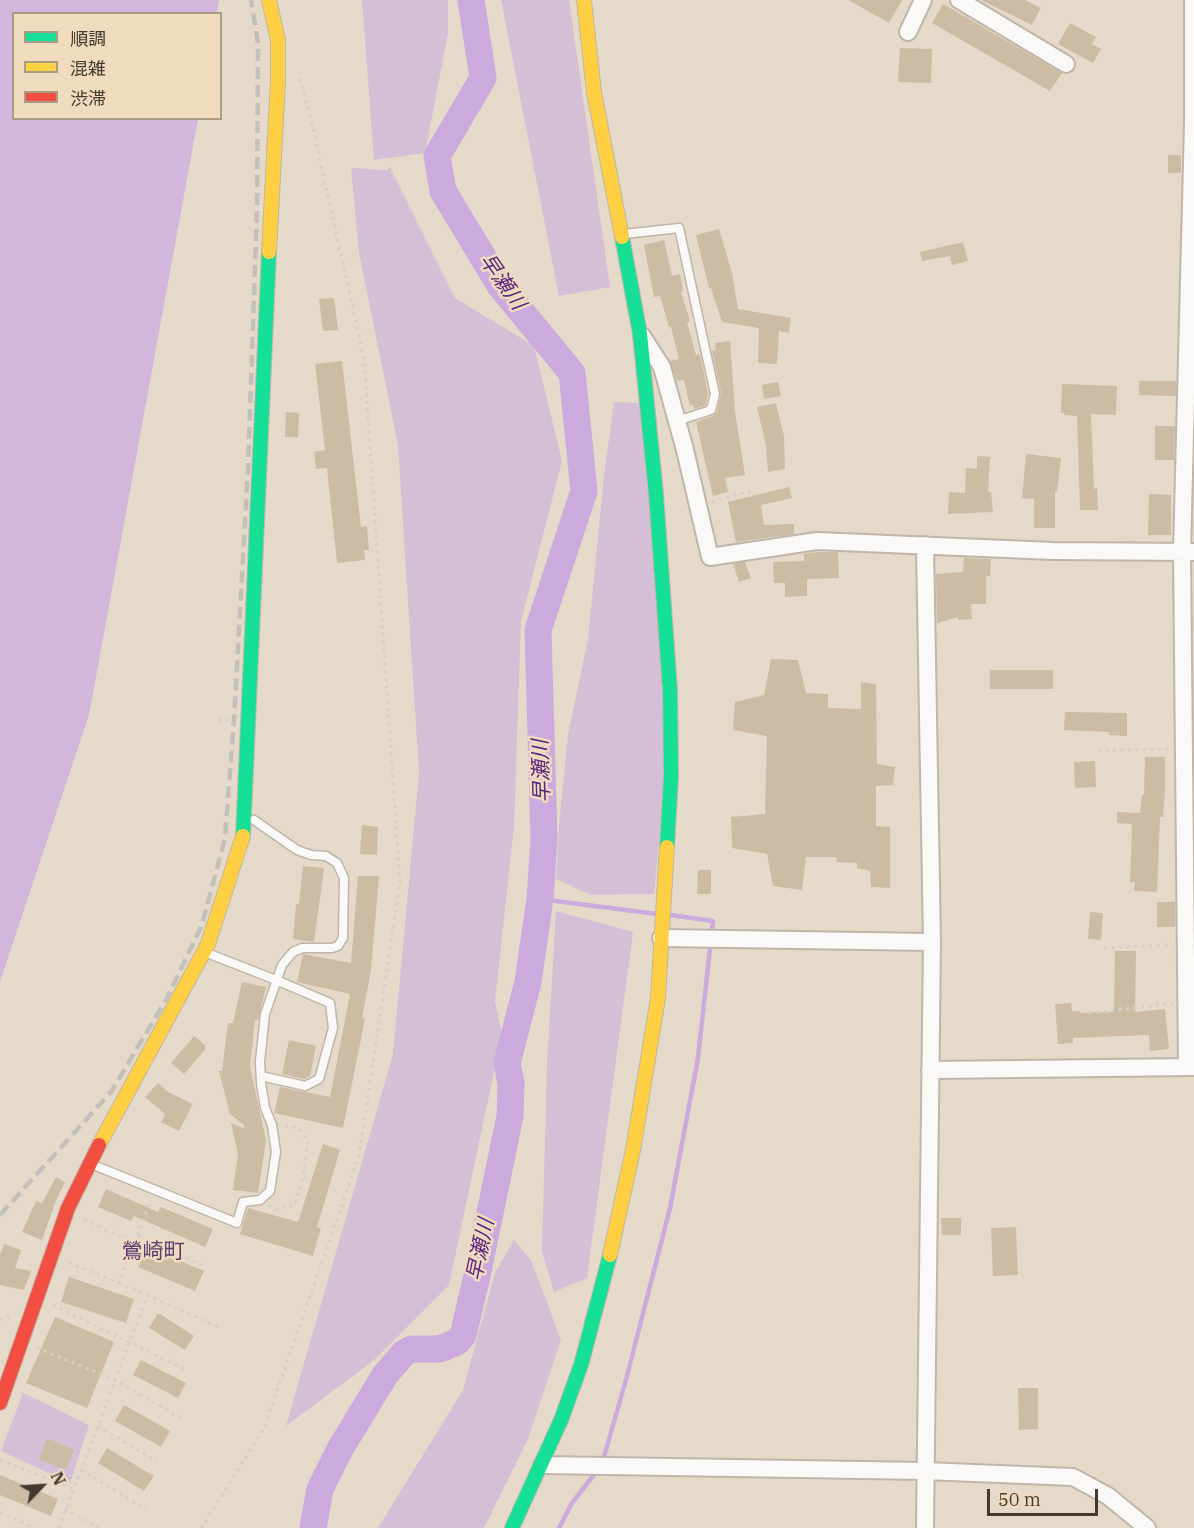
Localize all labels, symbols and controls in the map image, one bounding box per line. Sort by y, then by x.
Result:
legend [12,12,222,120]
text: 順調 [70,27,106,50]
text: 混雑 [70,57,106,80]
text: 渋滞 [70,87,106,110]
water label: 早瀬川 [474,249,530,315]
water label: 早瀬川 [528,739,556,803]
water label: 早瀬川 [462,1217,500,1283]
district label: 鶯崎町 [122,1239,184,1265]
north arrow [12,1456,72,1516]
text: N [47,1468,70,1488]
scale bar [990,1477,1101,1515]
text: 50 m [998,1488,1041,1511]

